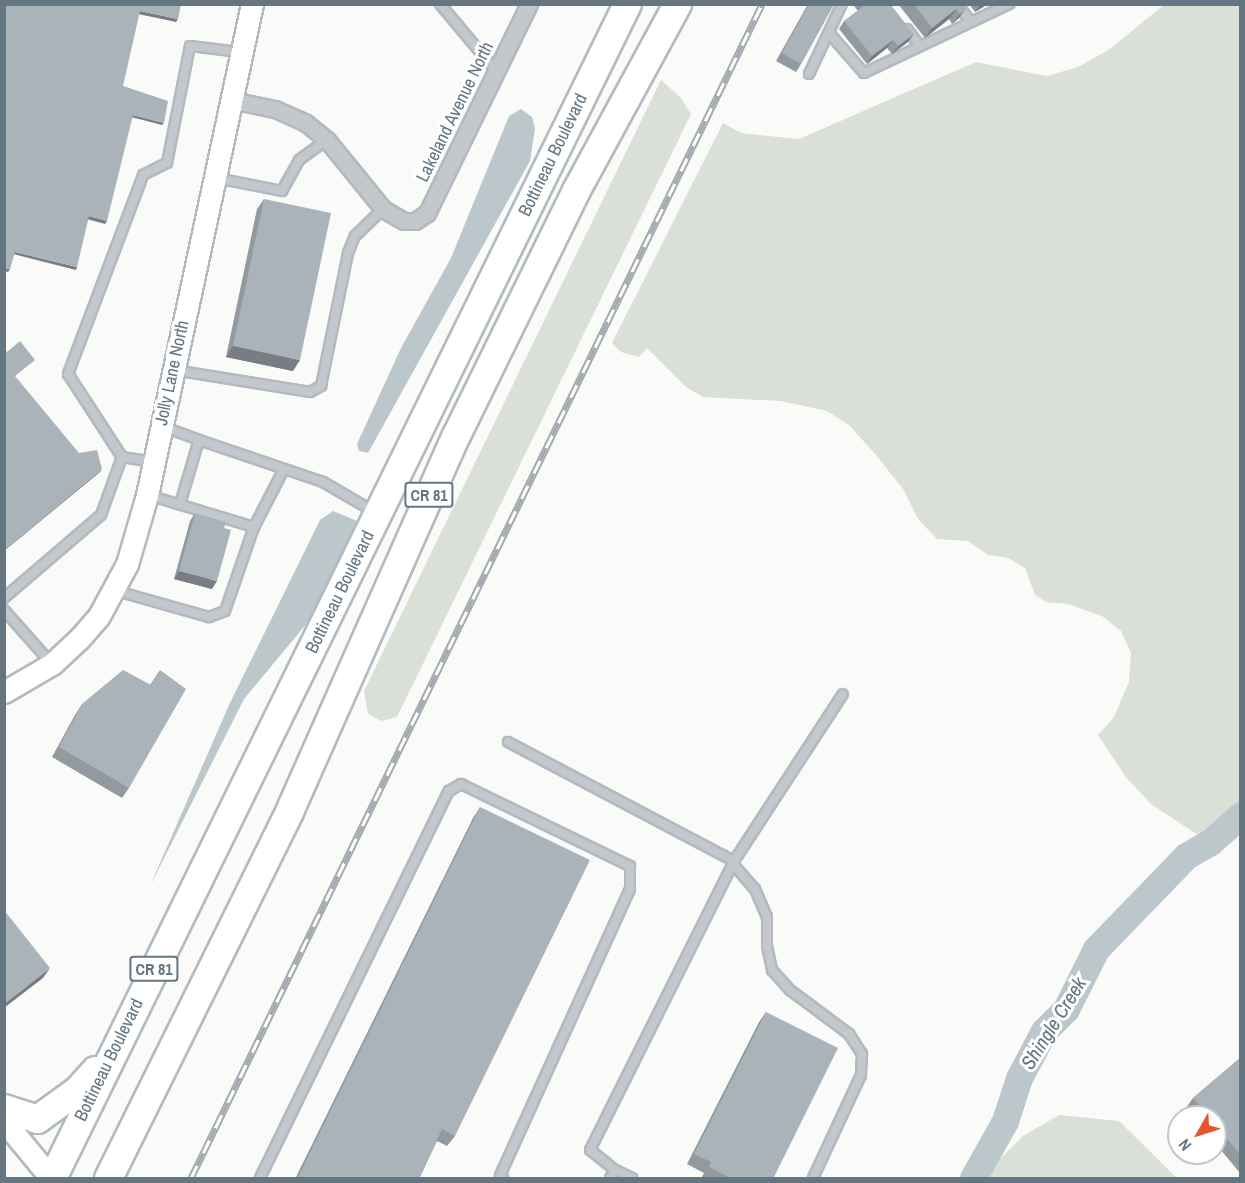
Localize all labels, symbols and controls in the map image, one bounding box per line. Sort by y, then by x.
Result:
street label: Lakeland Avenue North [412,38,498,186]
street label: Bottineau Boulevard [514,90,592,220]
street label: Jolly Lane North [150,319,194,427]
road number: CR 81 [404,482,454,508]
street label: Bottineau Boulevard [301,527,379,657]
road number: CR 81 [128,956,180,982]
water label: Shingle Creek [1015,973,1091,1073]
street label: Bottineau Boulevard [70,995,148,1125]
north arrow [1167,1105,1227,1165]
text: N [1173,1134,1196,1156]

